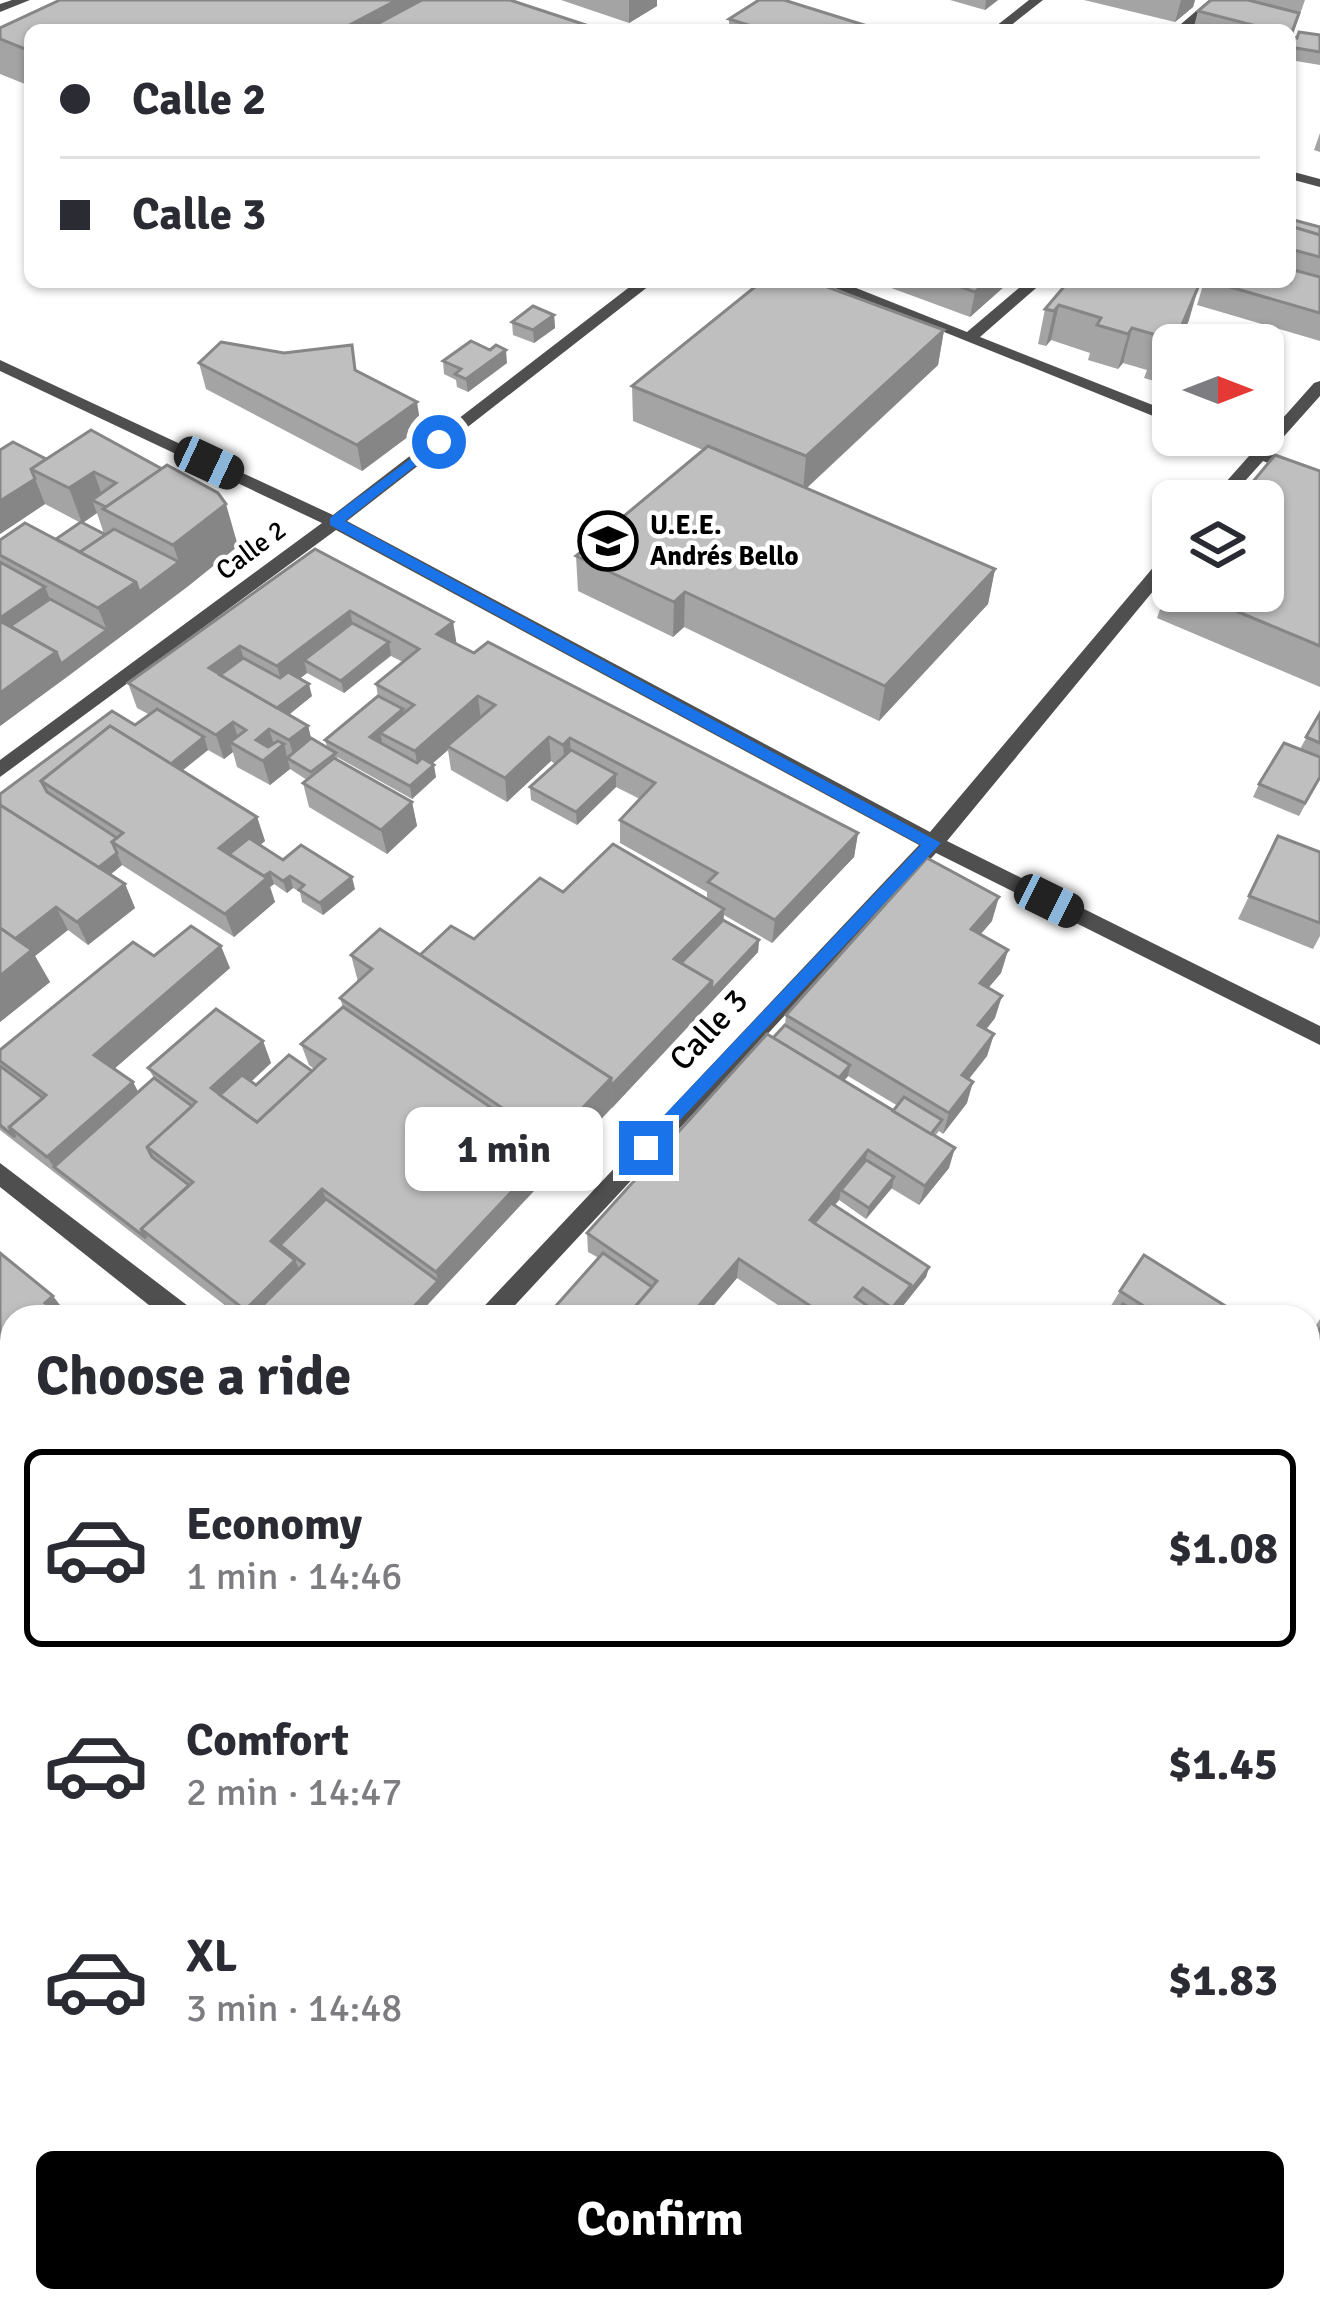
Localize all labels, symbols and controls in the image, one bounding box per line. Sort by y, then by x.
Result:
text: Calle 2 [132,72,266,127]
text: Calle 3 [132,187,266,242]
north arrow [1152,324,1284,456]
map controls [1152,324,1284,612]
route start [412,415,466,469]
car [169,431,249,495]
button: layers [1152,480,1284,612]
place label: U.E.E. Andrés Bello [650,509,799,573]
school or university icon: U.E.E. Andrés Bello [577,510,639,572]
street label: Calle 2 [210,513,293,587]
car [1009,869,1089,933]
street label: Calle 3 [661,981,757,1079]
callout: 1 min [406,1106,604,1190]
route end [619,1121,673,1175]
text: 1 min [457,1125,551,1173]
text: Choose a ride [36,1343,351,1410]
icon: car [42,1494,150,1602]
text: Economy [186,1497,362,1552]
text: $1.08 [1168,1521,1278,1576]
text: 1 min · 14:46 [186,1552,402,1600]
icon: car [42,1710,150,1818]
text: Comfort [186,1713,349,1768]
text: $1.45 [1168,1737,1278,1792]
text: 2 min · 14:47 [186,1768,402,1816]
icon: car [42,1926,150,2034]
text: XL [186,1929,237,1984]
text: $1.83 [1168,1953,1278,2008]
text: 3 min · 14:48 [186,1984,402,2032]
button: Confirm [36,2151,1284,2289]

